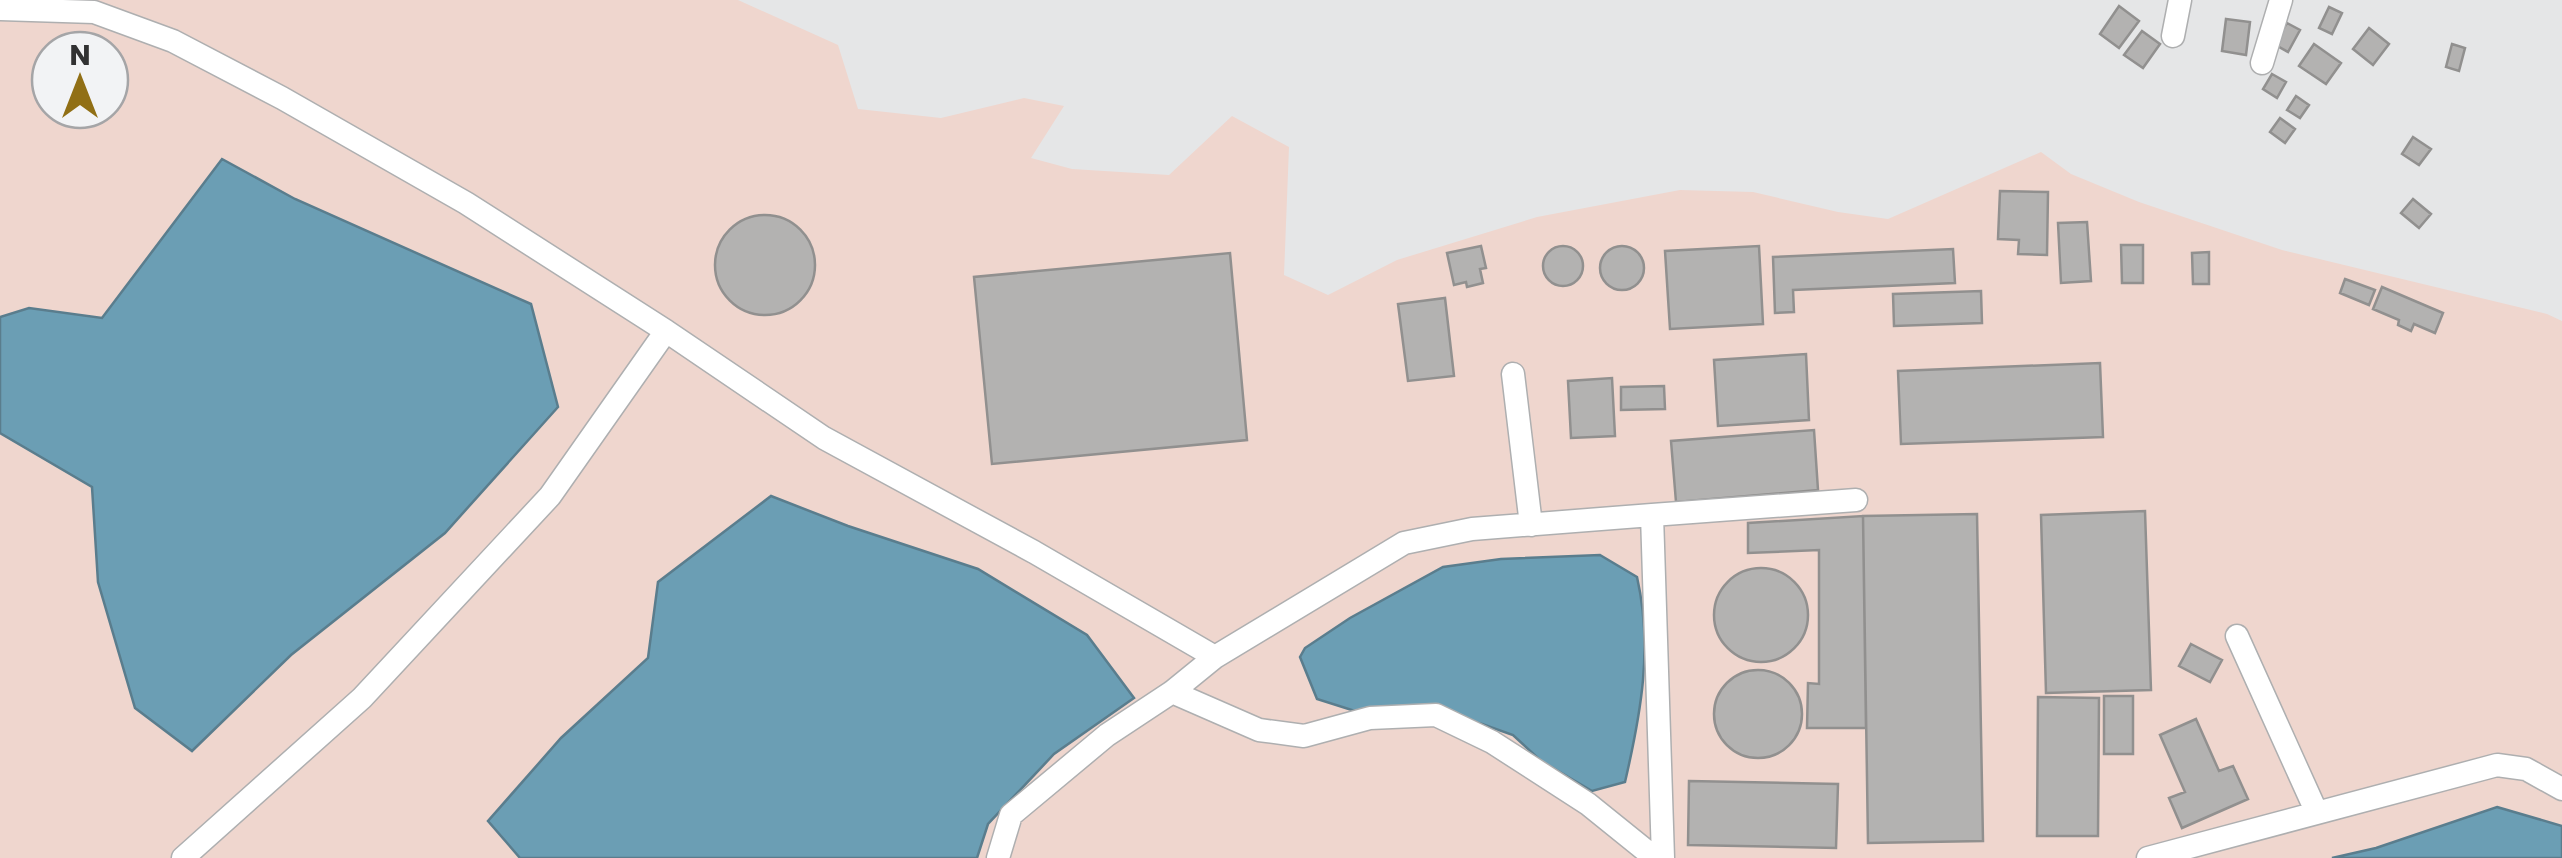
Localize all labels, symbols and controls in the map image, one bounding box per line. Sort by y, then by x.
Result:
north arrow [30,30,130,130]
text: N [69,36,91,75]

